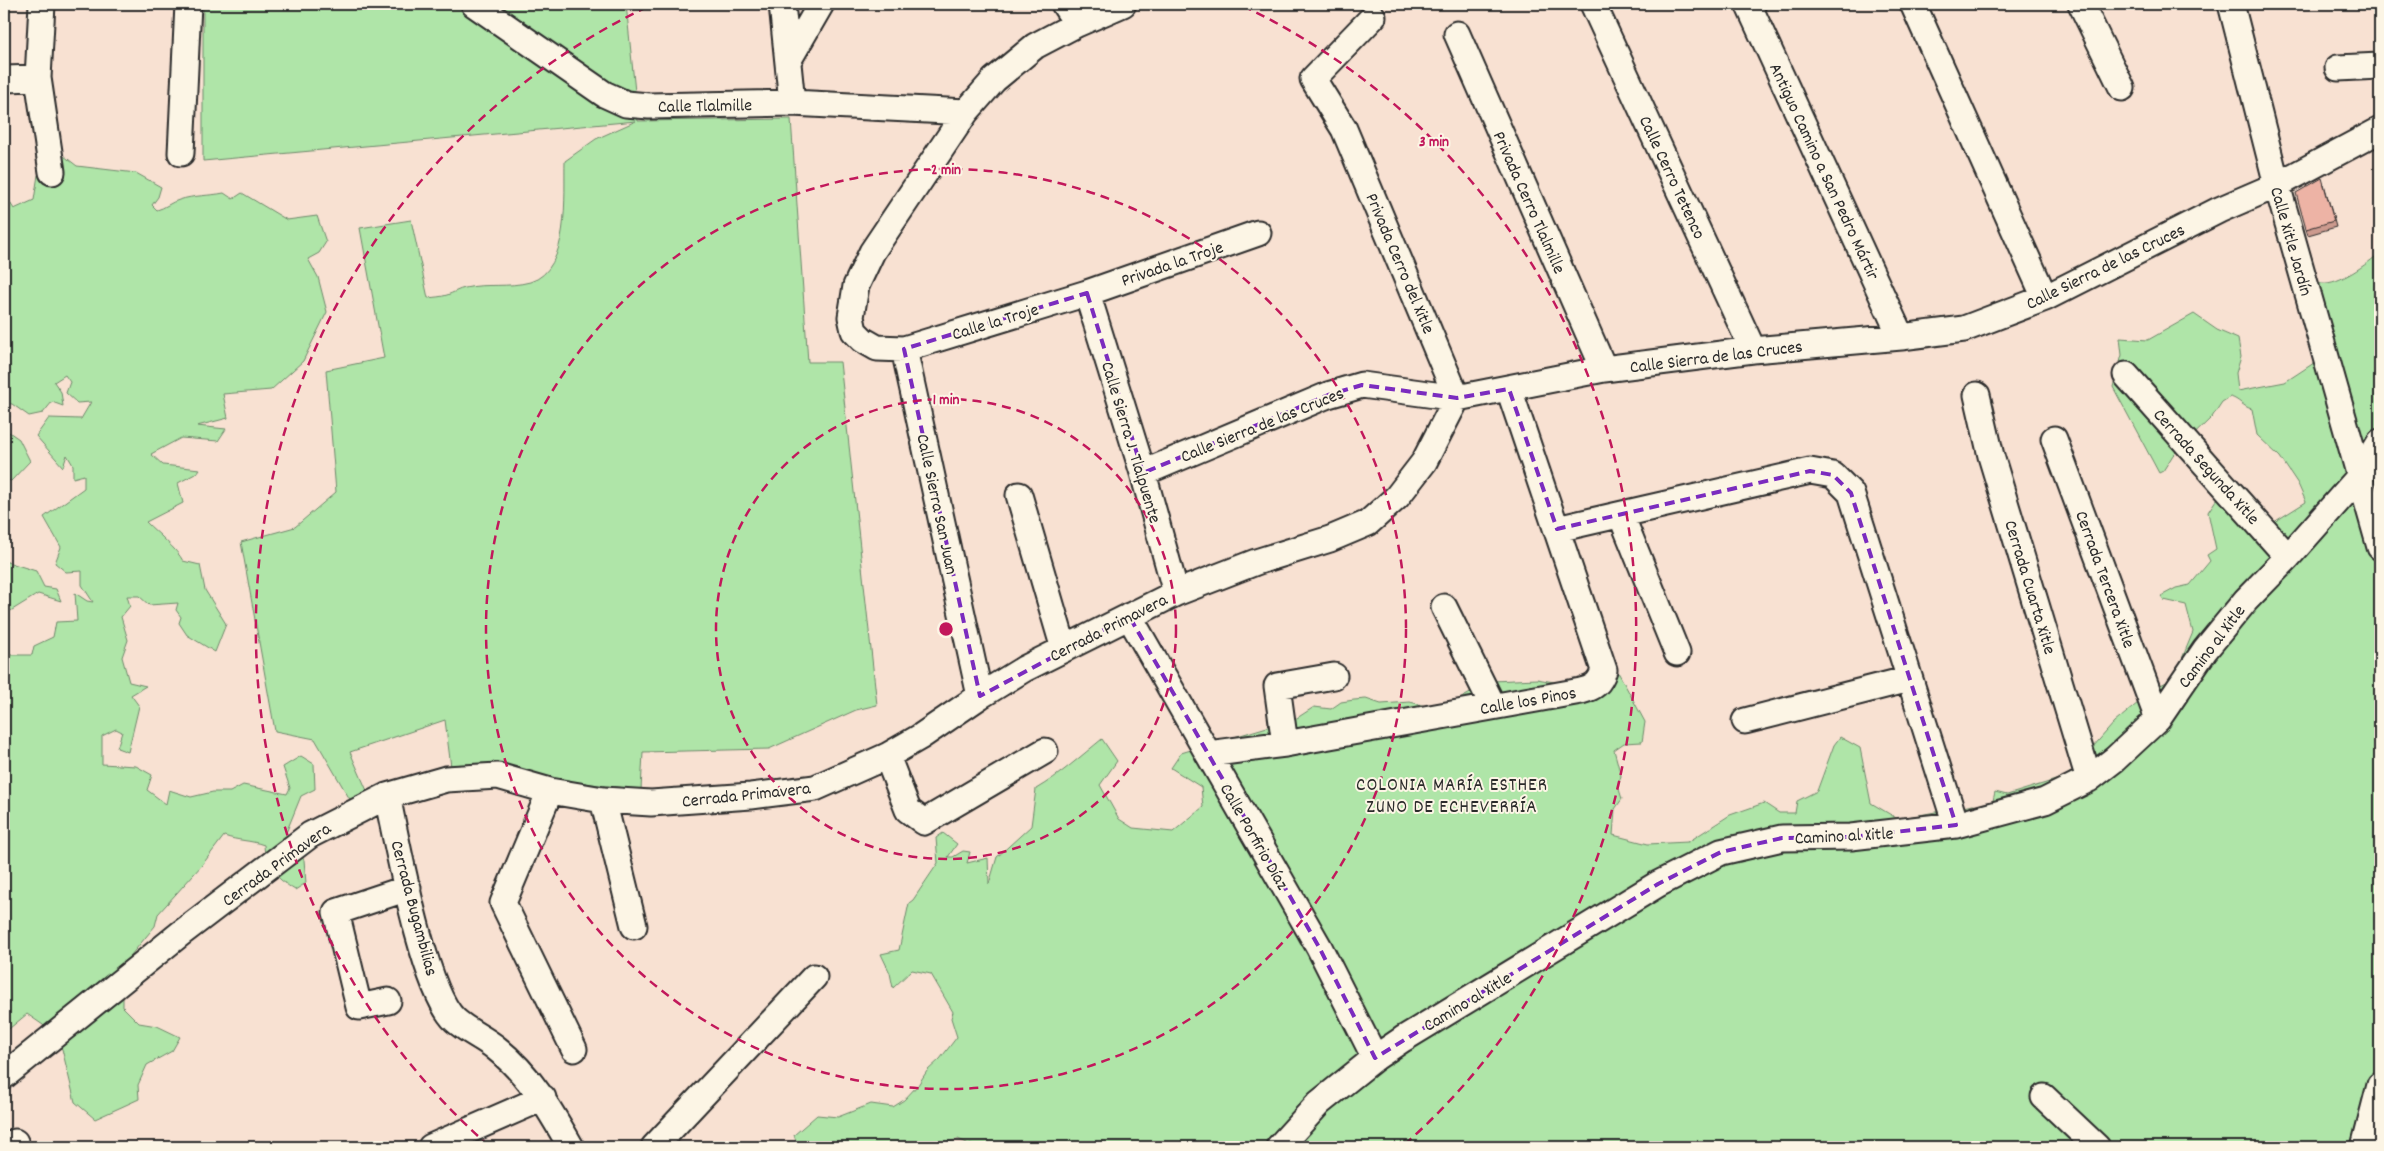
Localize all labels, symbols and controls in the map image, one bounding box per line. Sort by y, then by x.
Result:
street label: Antiguo Camino a San Pedro Mártir [1761,59,1884,285]
street label: Calle Tlalmille [658,94,752,121]
street label: Calle Cerro Tetenco [1631,112,1710,244]
street label: Privada Cerro Tlalmille [1485,128,1570,278]
text: 3 min [1419,132,1449,154]
text: 2 min [931,160,961,182]
street label: Calle Xitle Jardín [2262,184,2317,299]
street label: Privada Cerro del Xitle [1358,190,1440,338]
street label: Calle Sierra de las Cruces [2022,219,2190,318]
street label: Privada la Troje [1118,236,1227,295]
street label: Calle la Troje [949,298,1042,348]
street label: Calle Sierra de las Cruces [1628,335,1804,381]
street label: Calle Sierra J. Tlalpuente [1093,359,1166,527]
street label: Calle Sierra de las Cruces [1178,382,1348,470]
text: 1 min [933,390,959,412]
street label: Cerrada Segunda Xitle [2146,404,2264,531]
street label: Calle Sierra San Juan [908,432,963,577]
street label: Cerrada Tercera Xitle [2067,508,2140,652]
street label: Cerrada Cuarta Xitle [1996,518,2061,658]
street label: Cerrada Primavera [1046,589,1173,670]
street label: Camino al Xitle [2173,600,2253,694]
centre of rings [937,620,955,638]
street label: Calle los Pinos [1478,682,1579,723]
district label: COLONIA MARÍA ESTHER ZUNO DE ECHEVERRÍA [1356,773,1548,822]
street label: Cerrada Primavera [681,777,812,816]
street label: Calle Porfirio Díaz [1212,779,1294,895]
street label: Cerrada Primavera [218,818,337,914]
street label: Camino al Xitle [1794,822,1894,853]
street label: Cerrada Bugambilias [382,838,443,979]
street label: Camino al Xitle [1420,967,1517,1039]

